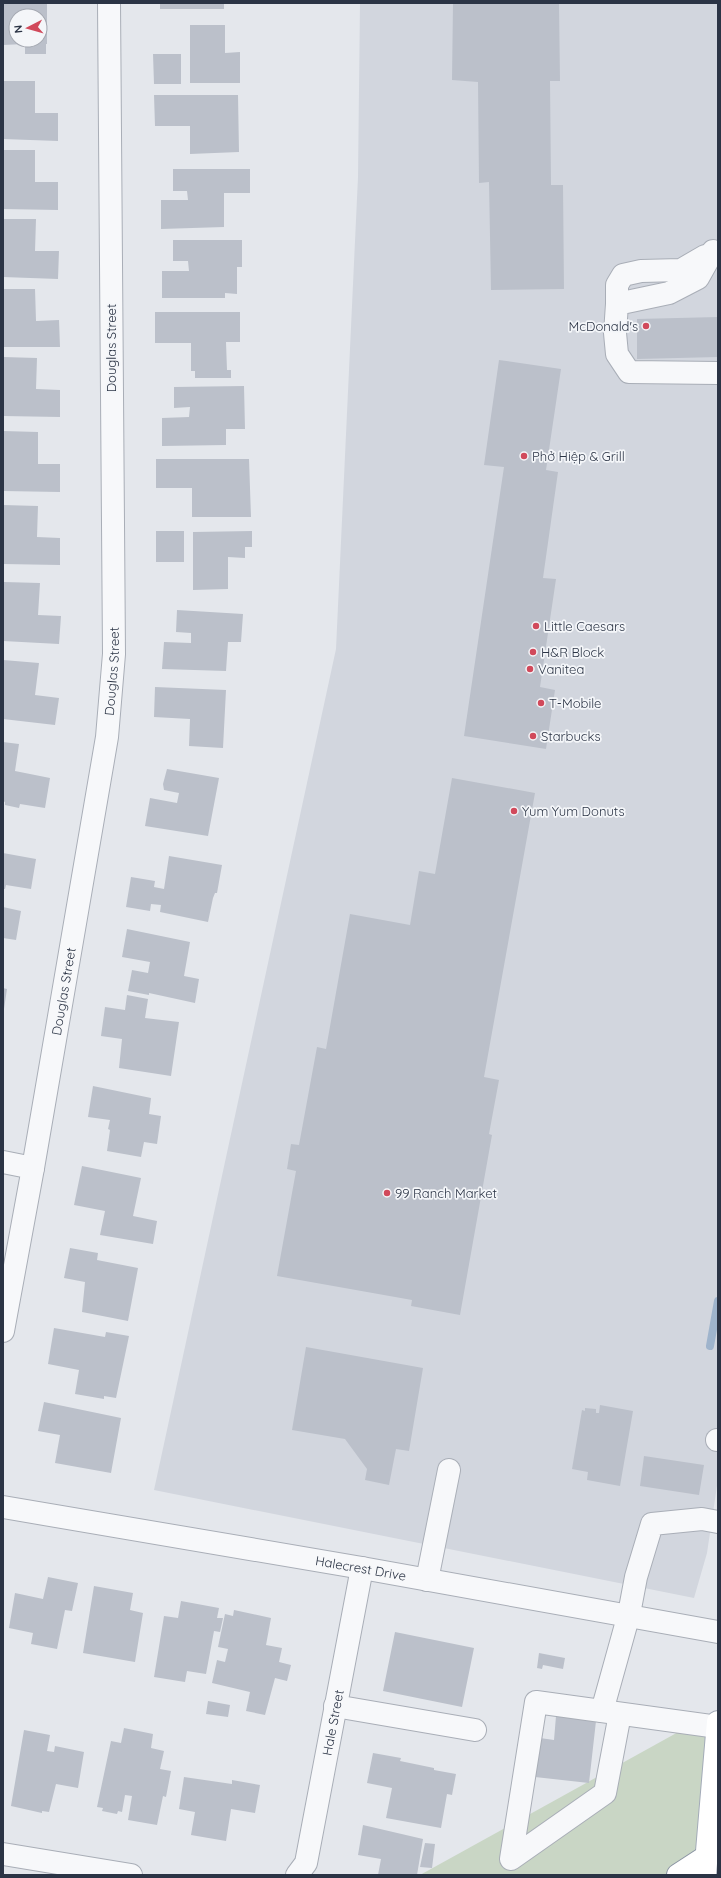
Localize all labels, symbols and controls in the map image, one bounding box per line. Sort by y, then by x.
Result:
north arrow [8,8,48,48]
text: N [11,24,25,34]
street label: Douglas Street [103,304,119,392]
place label: McDonald's [568,318,638,334]
marker: McDonald's [641,321,651,331]
place label: Phở Hiệp & Grill [532,448,625,464]
marker: Phở Hiệp & Grill [519,451,529,461]
place label: Little Caesars [544,618,625,634]
marker: Little Caesars [531,621,541,631]
street label: Douglas Street [101,627,122,716]
place label: H&R Block [541,644,604,660]
marker: H&R Block [528,647,538,657]
place label: Vanitea [538,661,584,677]
marker: Vanitea [525,664,535,674]
place label: T-Mobile [549,695,601,711]
marker: T-Mobile [536,698,546,708]
place label: Starbucks [541,728,601,744]
marker: Starbucks [528,731,538,741]
place label: Yum Yum Donuts [522,803,625,819]
marker: Yum Yum Donuts [509,806,519,816]
street label: Douglas Street [48,946,79,1036]
place label: 99 Ranch Market [395,1185,497,1201]
marker: 99 Ranch Market [382,1188,392,1198]
street label: Halecrest Drive [314,1552,407,1584]
street label: Hale Street [319,1688,347,1757]

